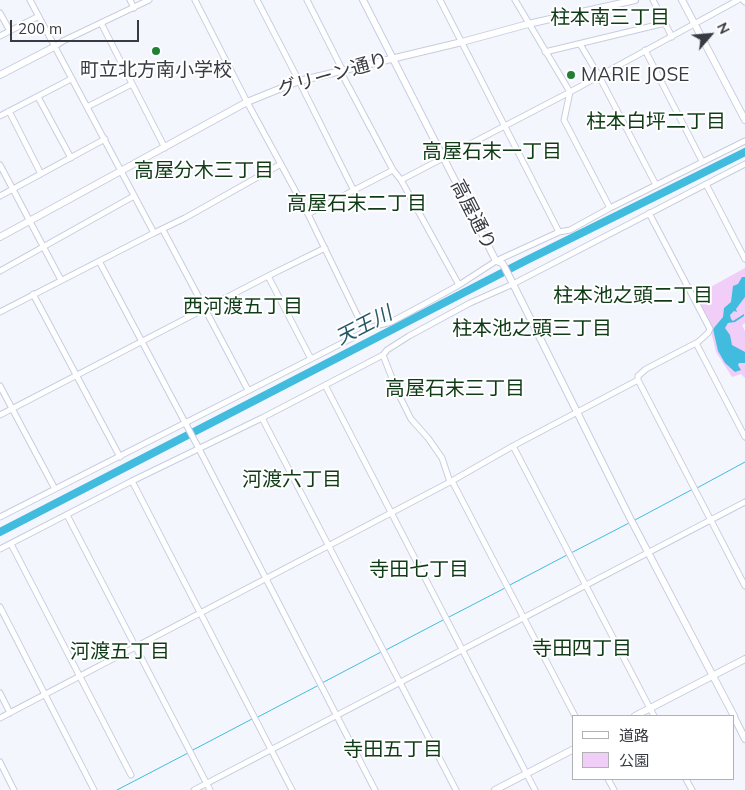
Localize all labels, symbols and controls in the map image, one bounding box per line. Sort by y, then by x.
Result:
district label: 柱本南三丁目 [550,6,670,30]
scale bar [12,10,141,42]
north arrow [685,10,735,60]
text: 200 m [18,19,62,38]
text: N [713,19,734,37]
marker: 町立北方南小学校 [150,45,162,57]
street label: グリーン通り [275,48,391,102]
place label: 町立北方南小学校 [80,59,232,81]
place label: MARIE JOSE [581,64,689,86]
marker: MARIE JOSE [565,69,577,81]
district label: 柱本白坪二丁目 [586,110,726,134]
district label: 高屋石末一丁目 [422,140,562,164]
district label: 高屋分木三丁目 [134,159,274,183]
street label: 高屋通り [446,176,500,254]
district label: 高屋石末二丁目 [287,192,427,216]
district label: 柱本池之頭二丁目 [553,284,713,308]
district label: 西河渡五丁目 [183,295,303,319]
water label: 天王川 [332,302,396,350]
district label: 柱本池之頭三丁目 [452,317,612,341]
district label: 高屋石末三丁目 [385,377,525,401]
district label: 河渡六丁目 [242,468,342,492]
district label: 寺田七丁目 [369,558,469,582]
district label: 寺田四丁目 [532,637,632,661]
district label: 河渡五丁目 [70,640,170,664]
legend [572,715,735,780]
text: 道路 [619,726,649,745]
district label: 寺田五丁目 [343,738,443,762]
text: 公園 [619,751,649,770]

